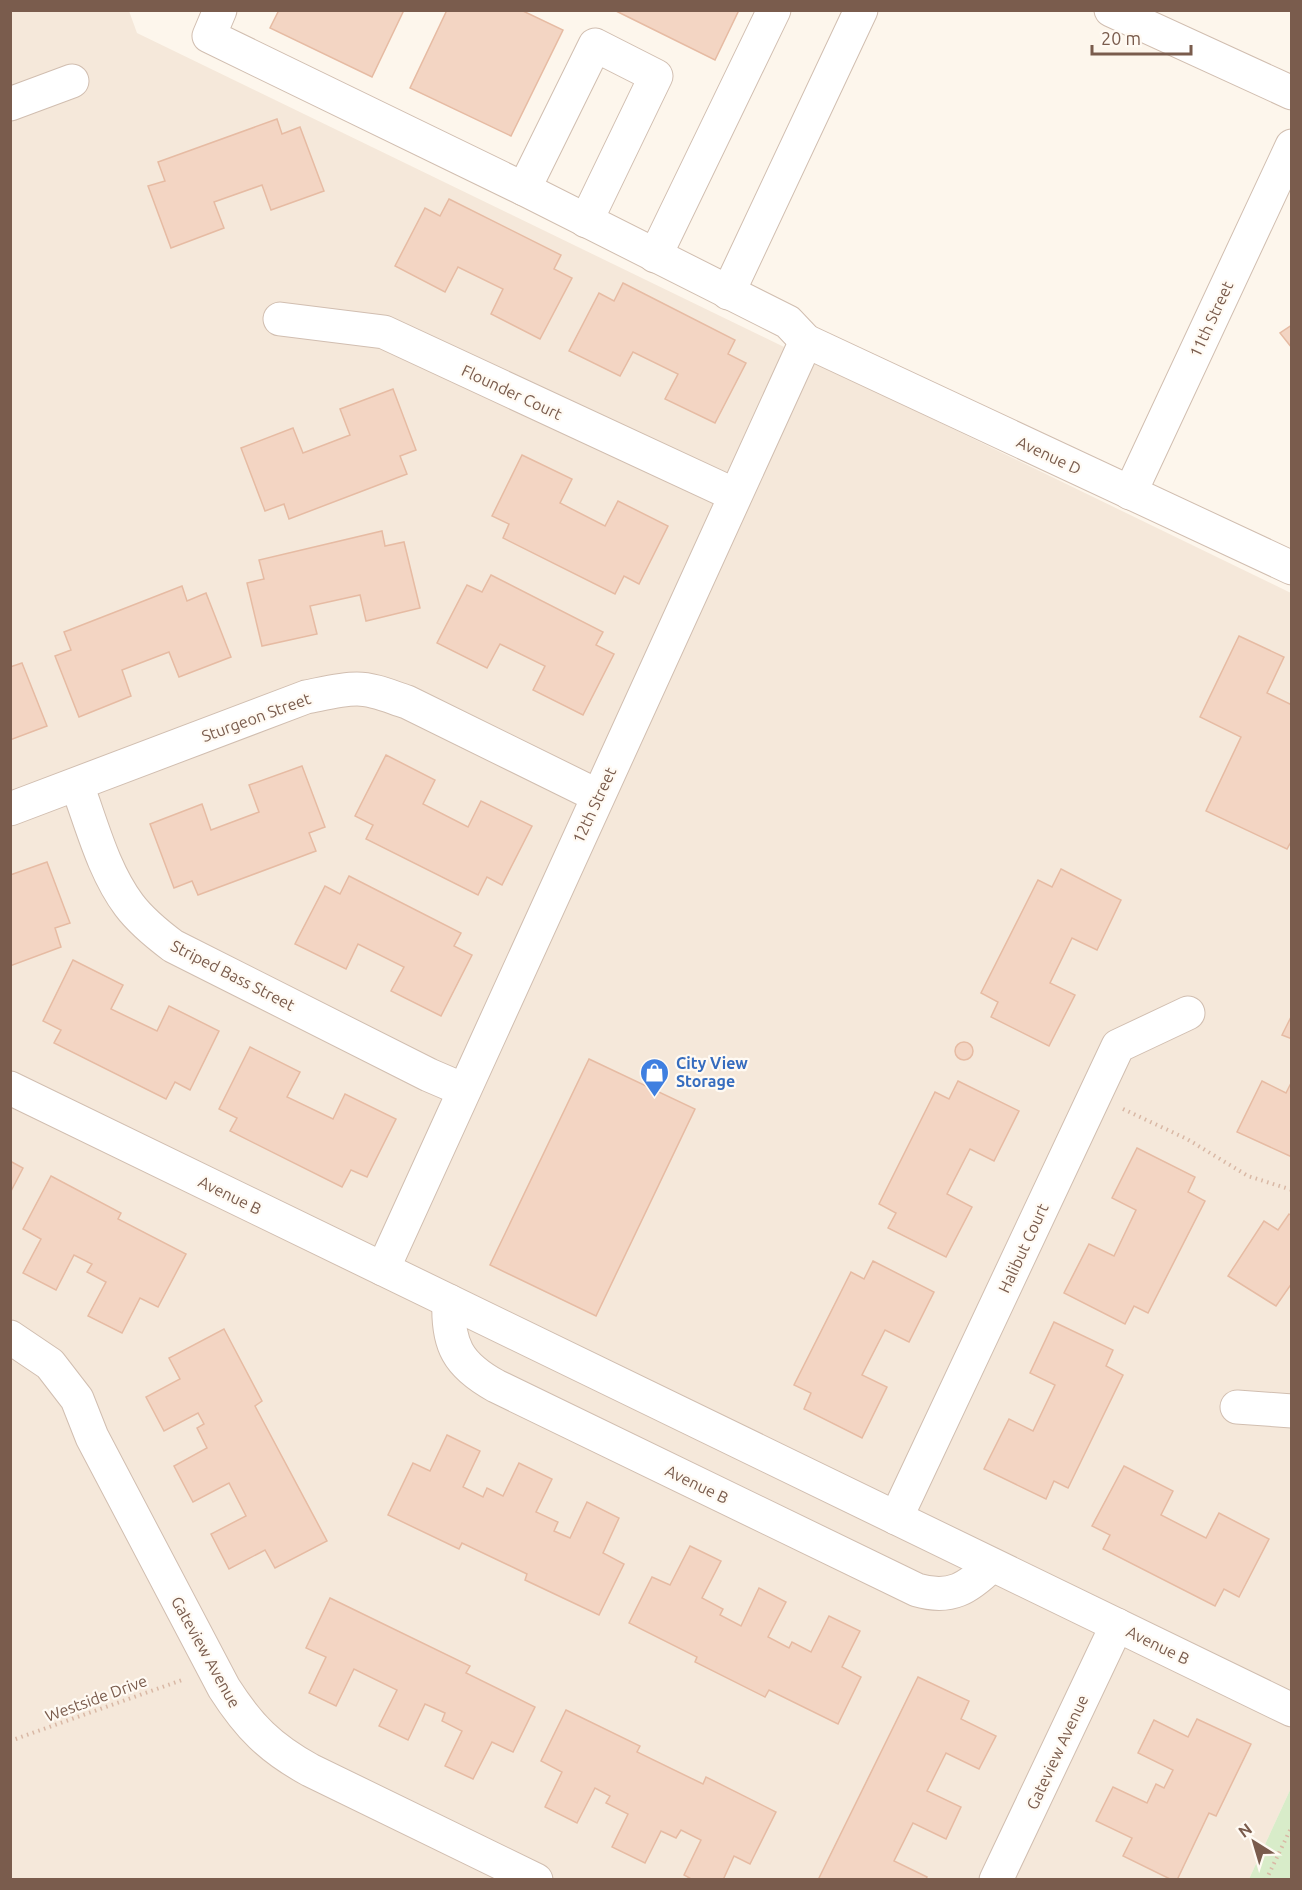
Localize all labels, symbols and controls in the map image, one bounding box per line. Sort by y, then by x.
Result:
scale bar [1092,18,1191,56]
text: 20 m [1101,28,1141,48]
street label: 11th Street [1186,277,1237,360]
street label: Flounder Court [459,361,566,423]
street label: Avenue D [1014,432,1084,478]
street label: Sturgeon Street [199,689,314,745]
street label: 12th Street [569,763,620,846]
street label: Striped Bass Street [168,936,299,1014]
place label: City View Storage [676,1054,748,1090]
shop icon: City View Storage [639,1056,671,1098]
street label: Avenue B [196,1172,264,1218]
street label: Halibut Court [994,1200,1052,1296]
street label: Avenue B [663,1461,731,1507]
street label: Gateview Avenue [168,1593,244,1711]
street label: Avenue B [1124,1622,1192,1668]
street label: Westside Drive [43,1671,149,1725]
street label: Gateview Avenue [1023,1692,1091,1812]
north arrow [1224,1812,1284,1872]
text: N [1235,1819,1255,1841]

